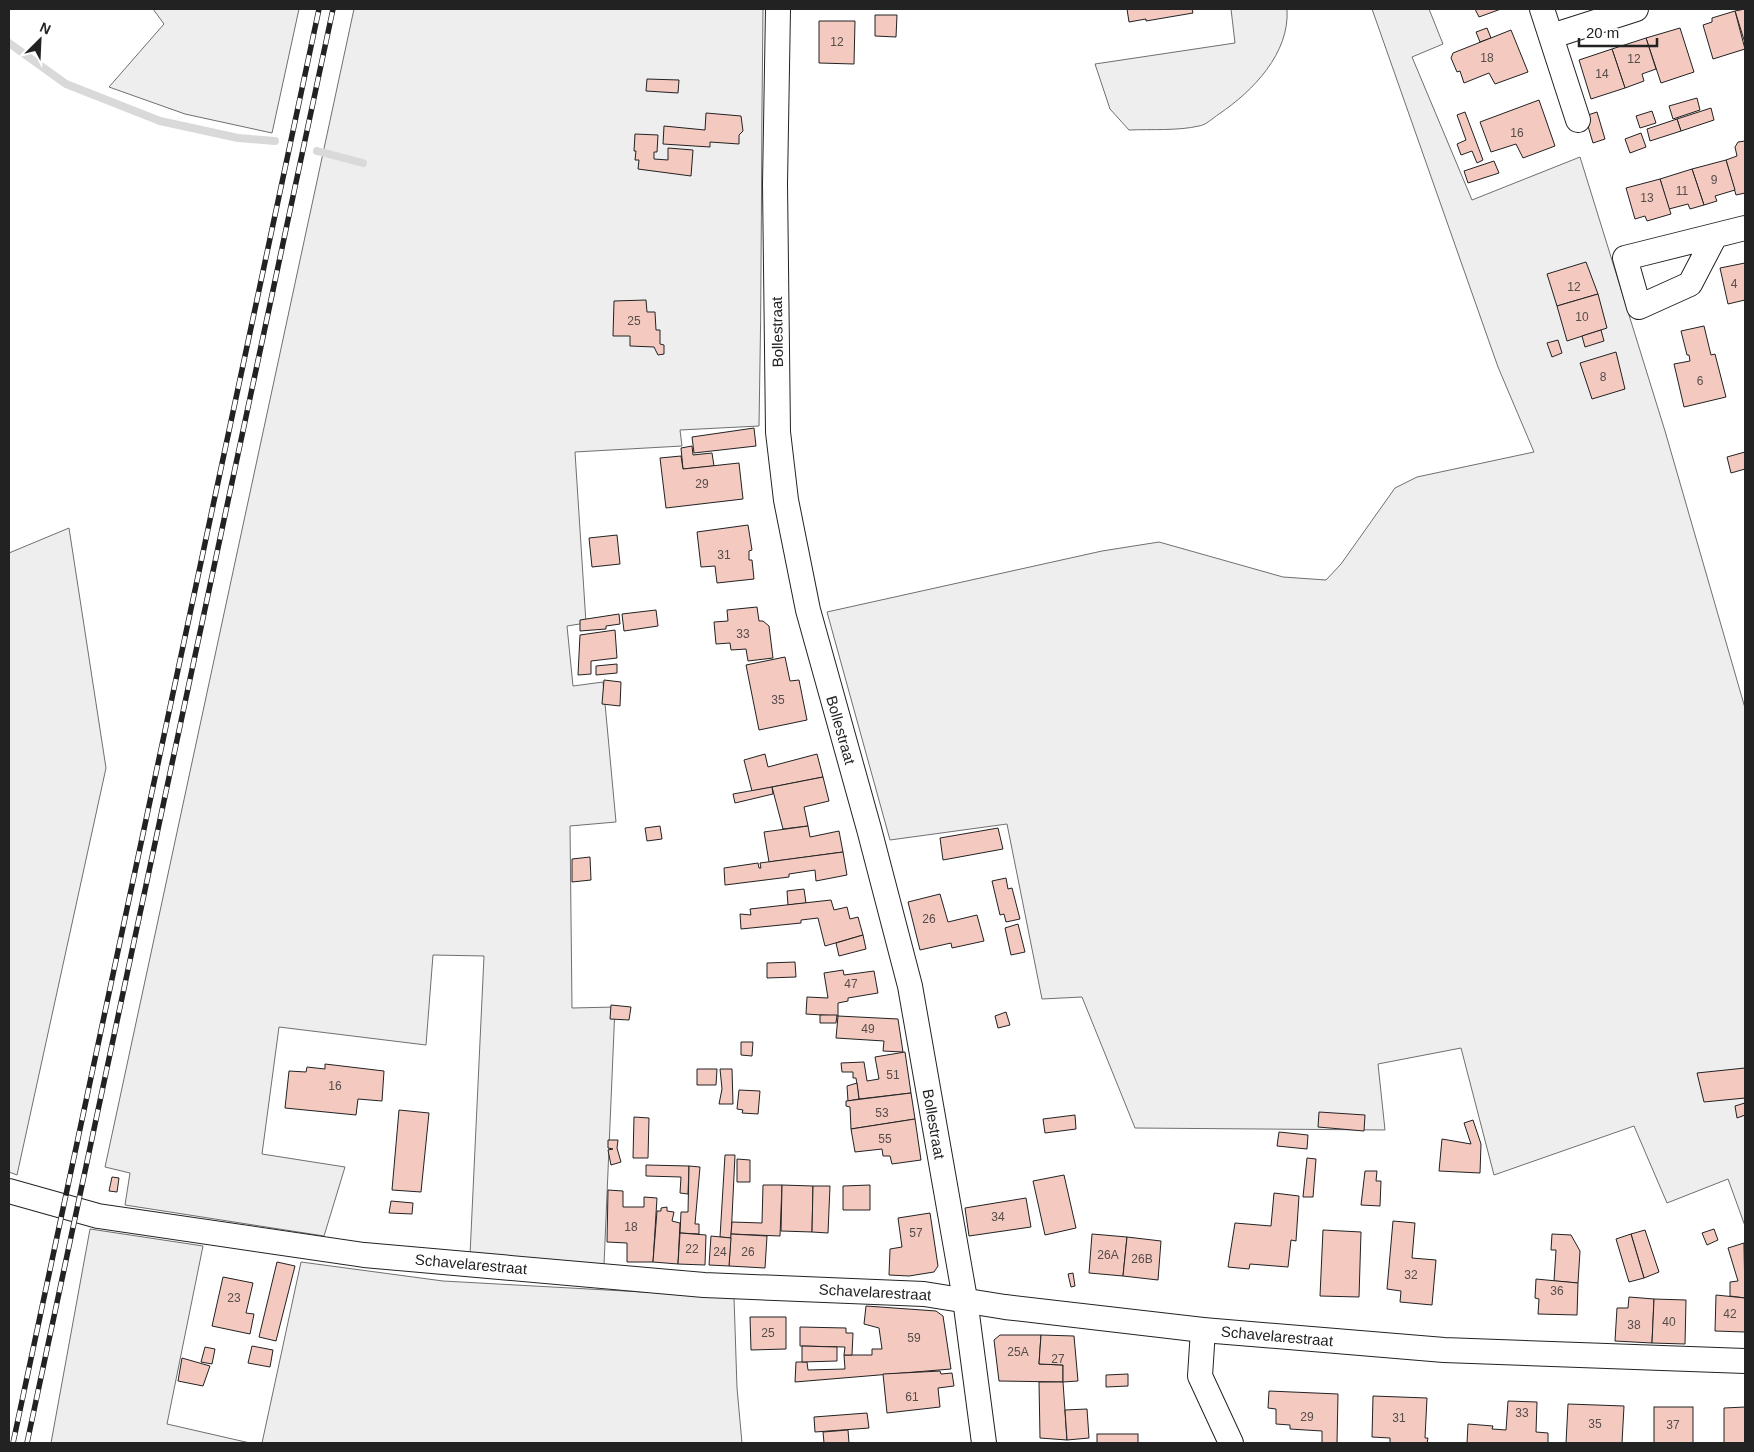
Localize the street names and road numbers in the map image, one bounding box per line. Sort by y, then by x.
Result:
street label: Bollestraat [768,296,786,368]
street label: Bollestraat [823,694,859,767]
street label: Bollestraat [919,1088,949,1161]
street label: Schavelarestraat [414,1251,529,1277]
street label: Schavelarestraat [818,1281,932,1303]
street label: Schavelarestraat [1220,1323,1335,1349]

